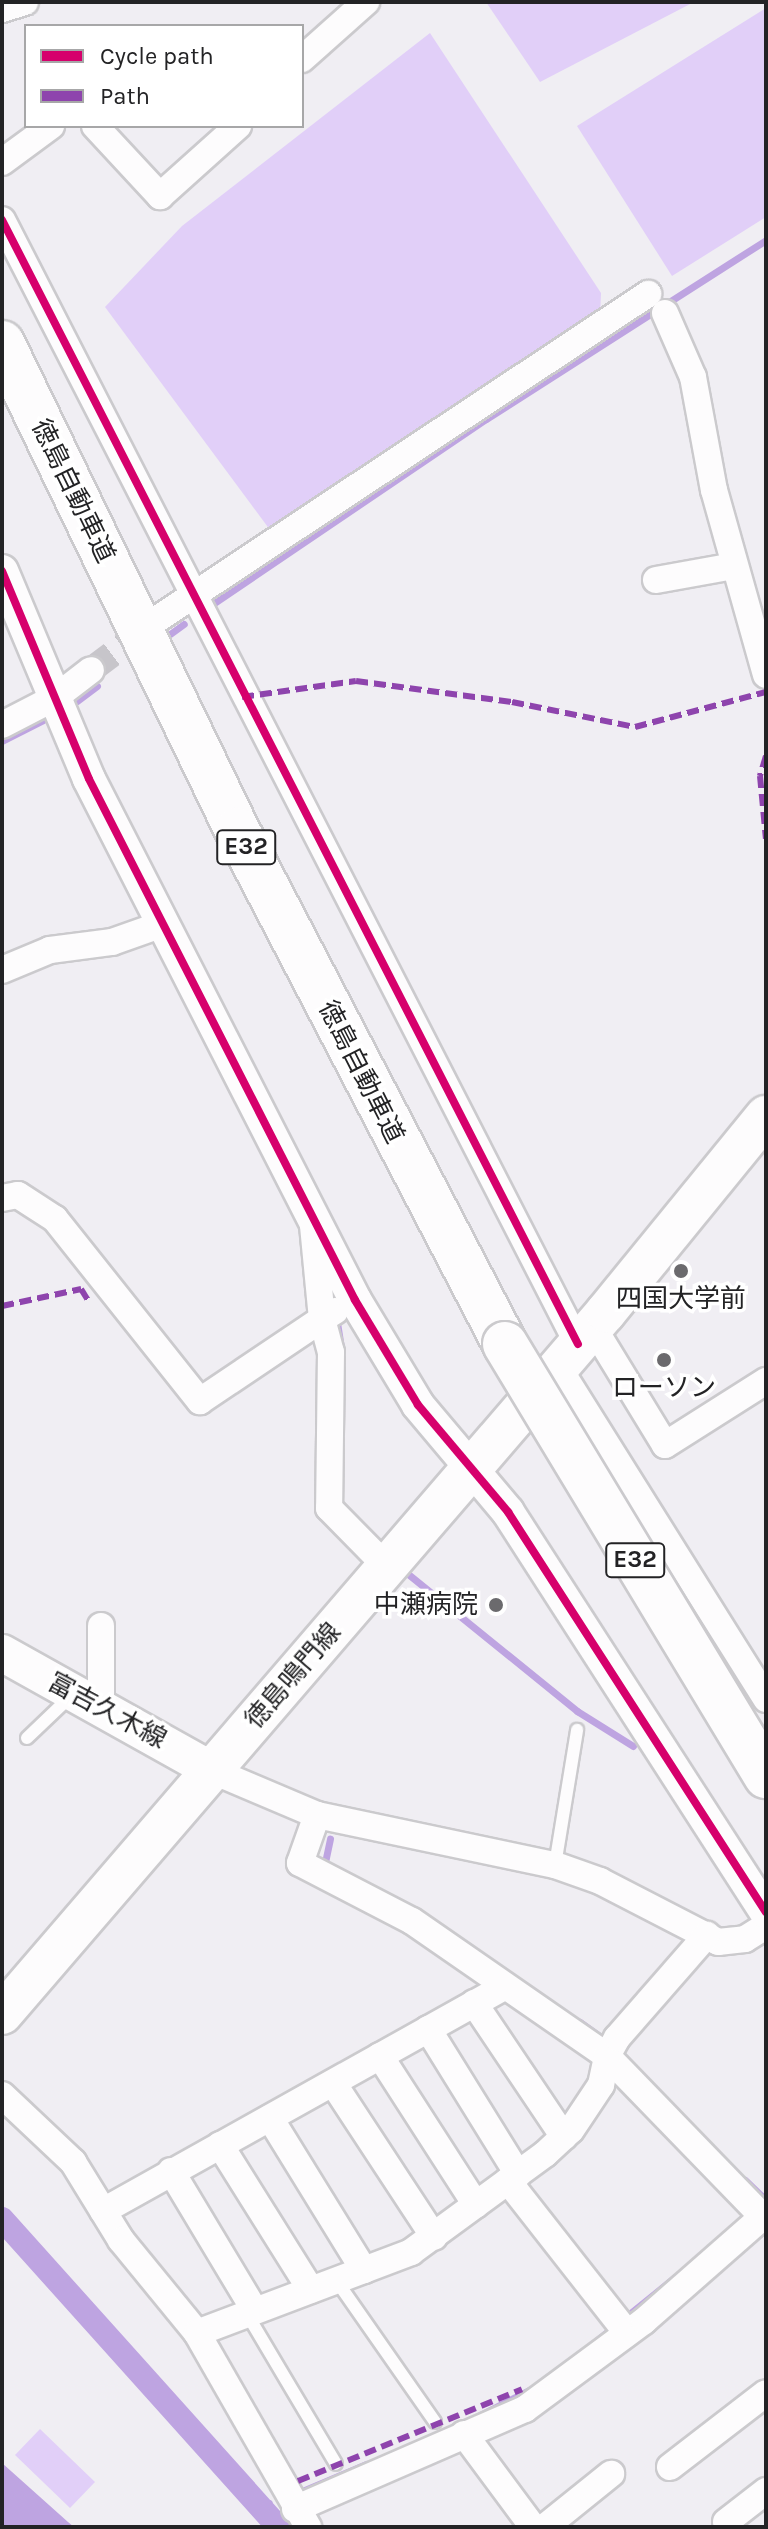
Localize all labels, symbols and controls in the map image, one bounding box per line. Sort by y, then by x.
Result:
legend [24,24,304,128]
text: Cycle path [100,42,214,70]
text: Path [100,82,150,110]
street label: 徳島自動車道 [25,414,121,568]
road number: E32 [216,827,276,867]
street label: 徳島自動車道 [312,995,410,1149]
marker: 四国大学前 [672,1262,690,1280]
place label: 四国大学前 [616,1283,746,1315]
marker: ローソン [655,1351,673,1369]
place label: ローソン [612,1372,716,1404]
road number: E32 [605,1540,665,1580]
place label: 中瀬病院 [374,1589,478,1621]
marker: 中瀬病院 [485,1594,507,1616]
street label: 徳島鳴門線 [239,1617,347,1735]
street label: 富吉久木線 [42,1667,172,1755]

